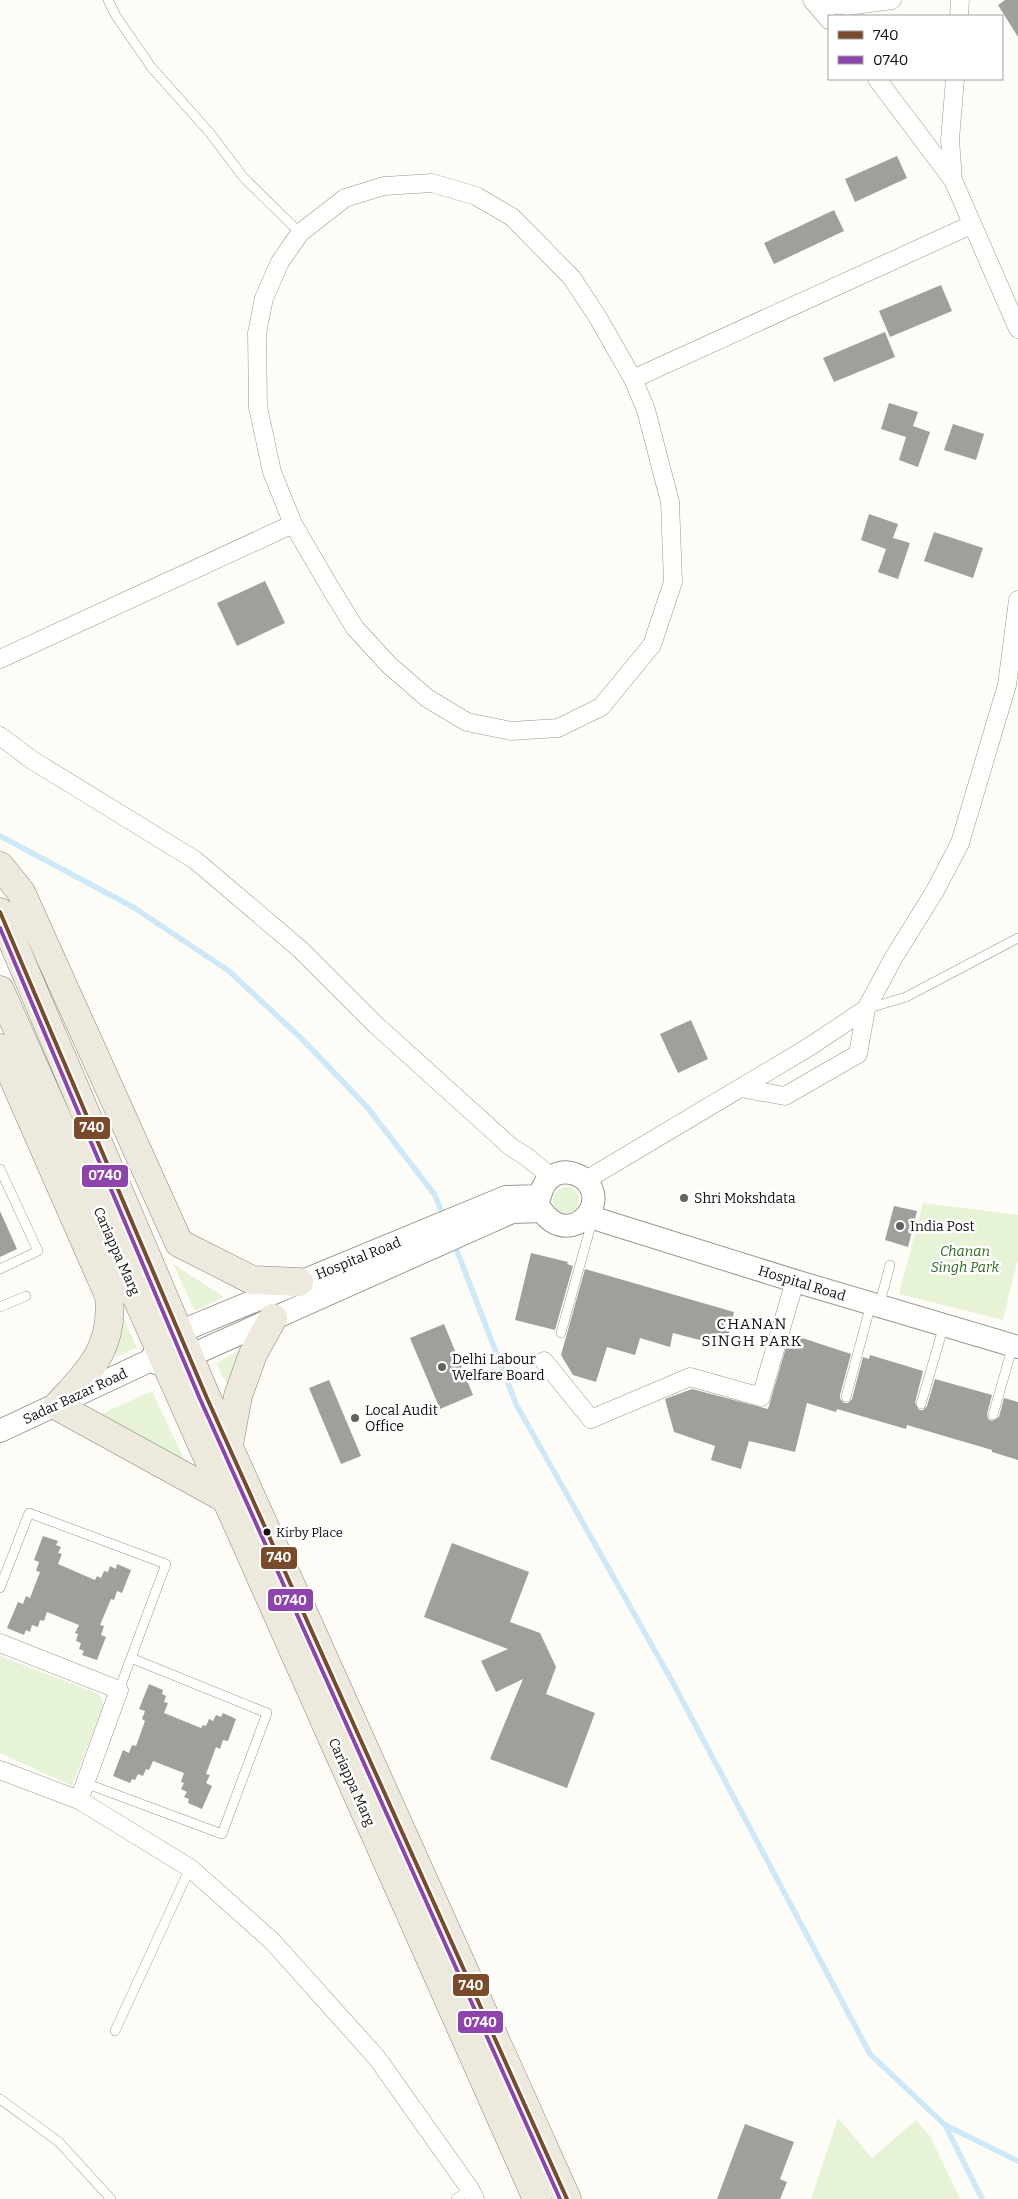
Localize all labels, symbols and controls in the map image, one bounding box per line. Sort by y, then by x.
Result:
legend [828,15,1003,80]
text: 740 [873,26,899,44]
text: 0740 [873,51,908,69]
line badge: 740 [73,1116,111,1140]
text: 740 [80,1119,104,1136]
line badge: 0740 [81,1164,129,1188]
text: 0740 [88,1167,122,1184]
place label: Shri Mokshdata [694,1190,796,1207]
marker: Shri Mokshdata [678,1192,690,1204]
street label: Cariappa Marg [89,1204,144,1298]
place label: India Post [910,1218,974,1235]
marker: India Post [894,1220,906,1232]
street label: Hospital Road [313,1234,403,1283]
park label: Chanan Singh Park [931,1243,1000,1276]
street label: Hospital Road [756,1262,848,1305]
district label: CHANAN SINGH PARK [702,1315,802,1350]
place label: Delhi Labour Welfare Board [452,1351,545,1384]
marker: Delhi Labour Welfare Board [436,1361,448,1373]
street label: Sadar Bazar Road [20,1365,130,1428]
place label: Local Audit Office [365,1402,438,1435]
marker: Local Audit Office [349,1412,361,1424]
place label: Kirby Place [276,1525,343,1540]
marker: Kirby Place [262,1527,272,1537]
line badge: 740 [260,1546,298,1570]
text: 740 [267,1549,291,1566]
line badge: 0740 [267,1588,314,1612]
text: 0740 [273,1592,307,1609]
street label: Cariappa Marg [324,1735,379,1829]
line badge: 740 [452,1973,490,1997]
text: 740 [459,1977,483,1994]
line badge: 0740 [457,2010,504,2034]
text: 0740 [463,2014,497,2031]

